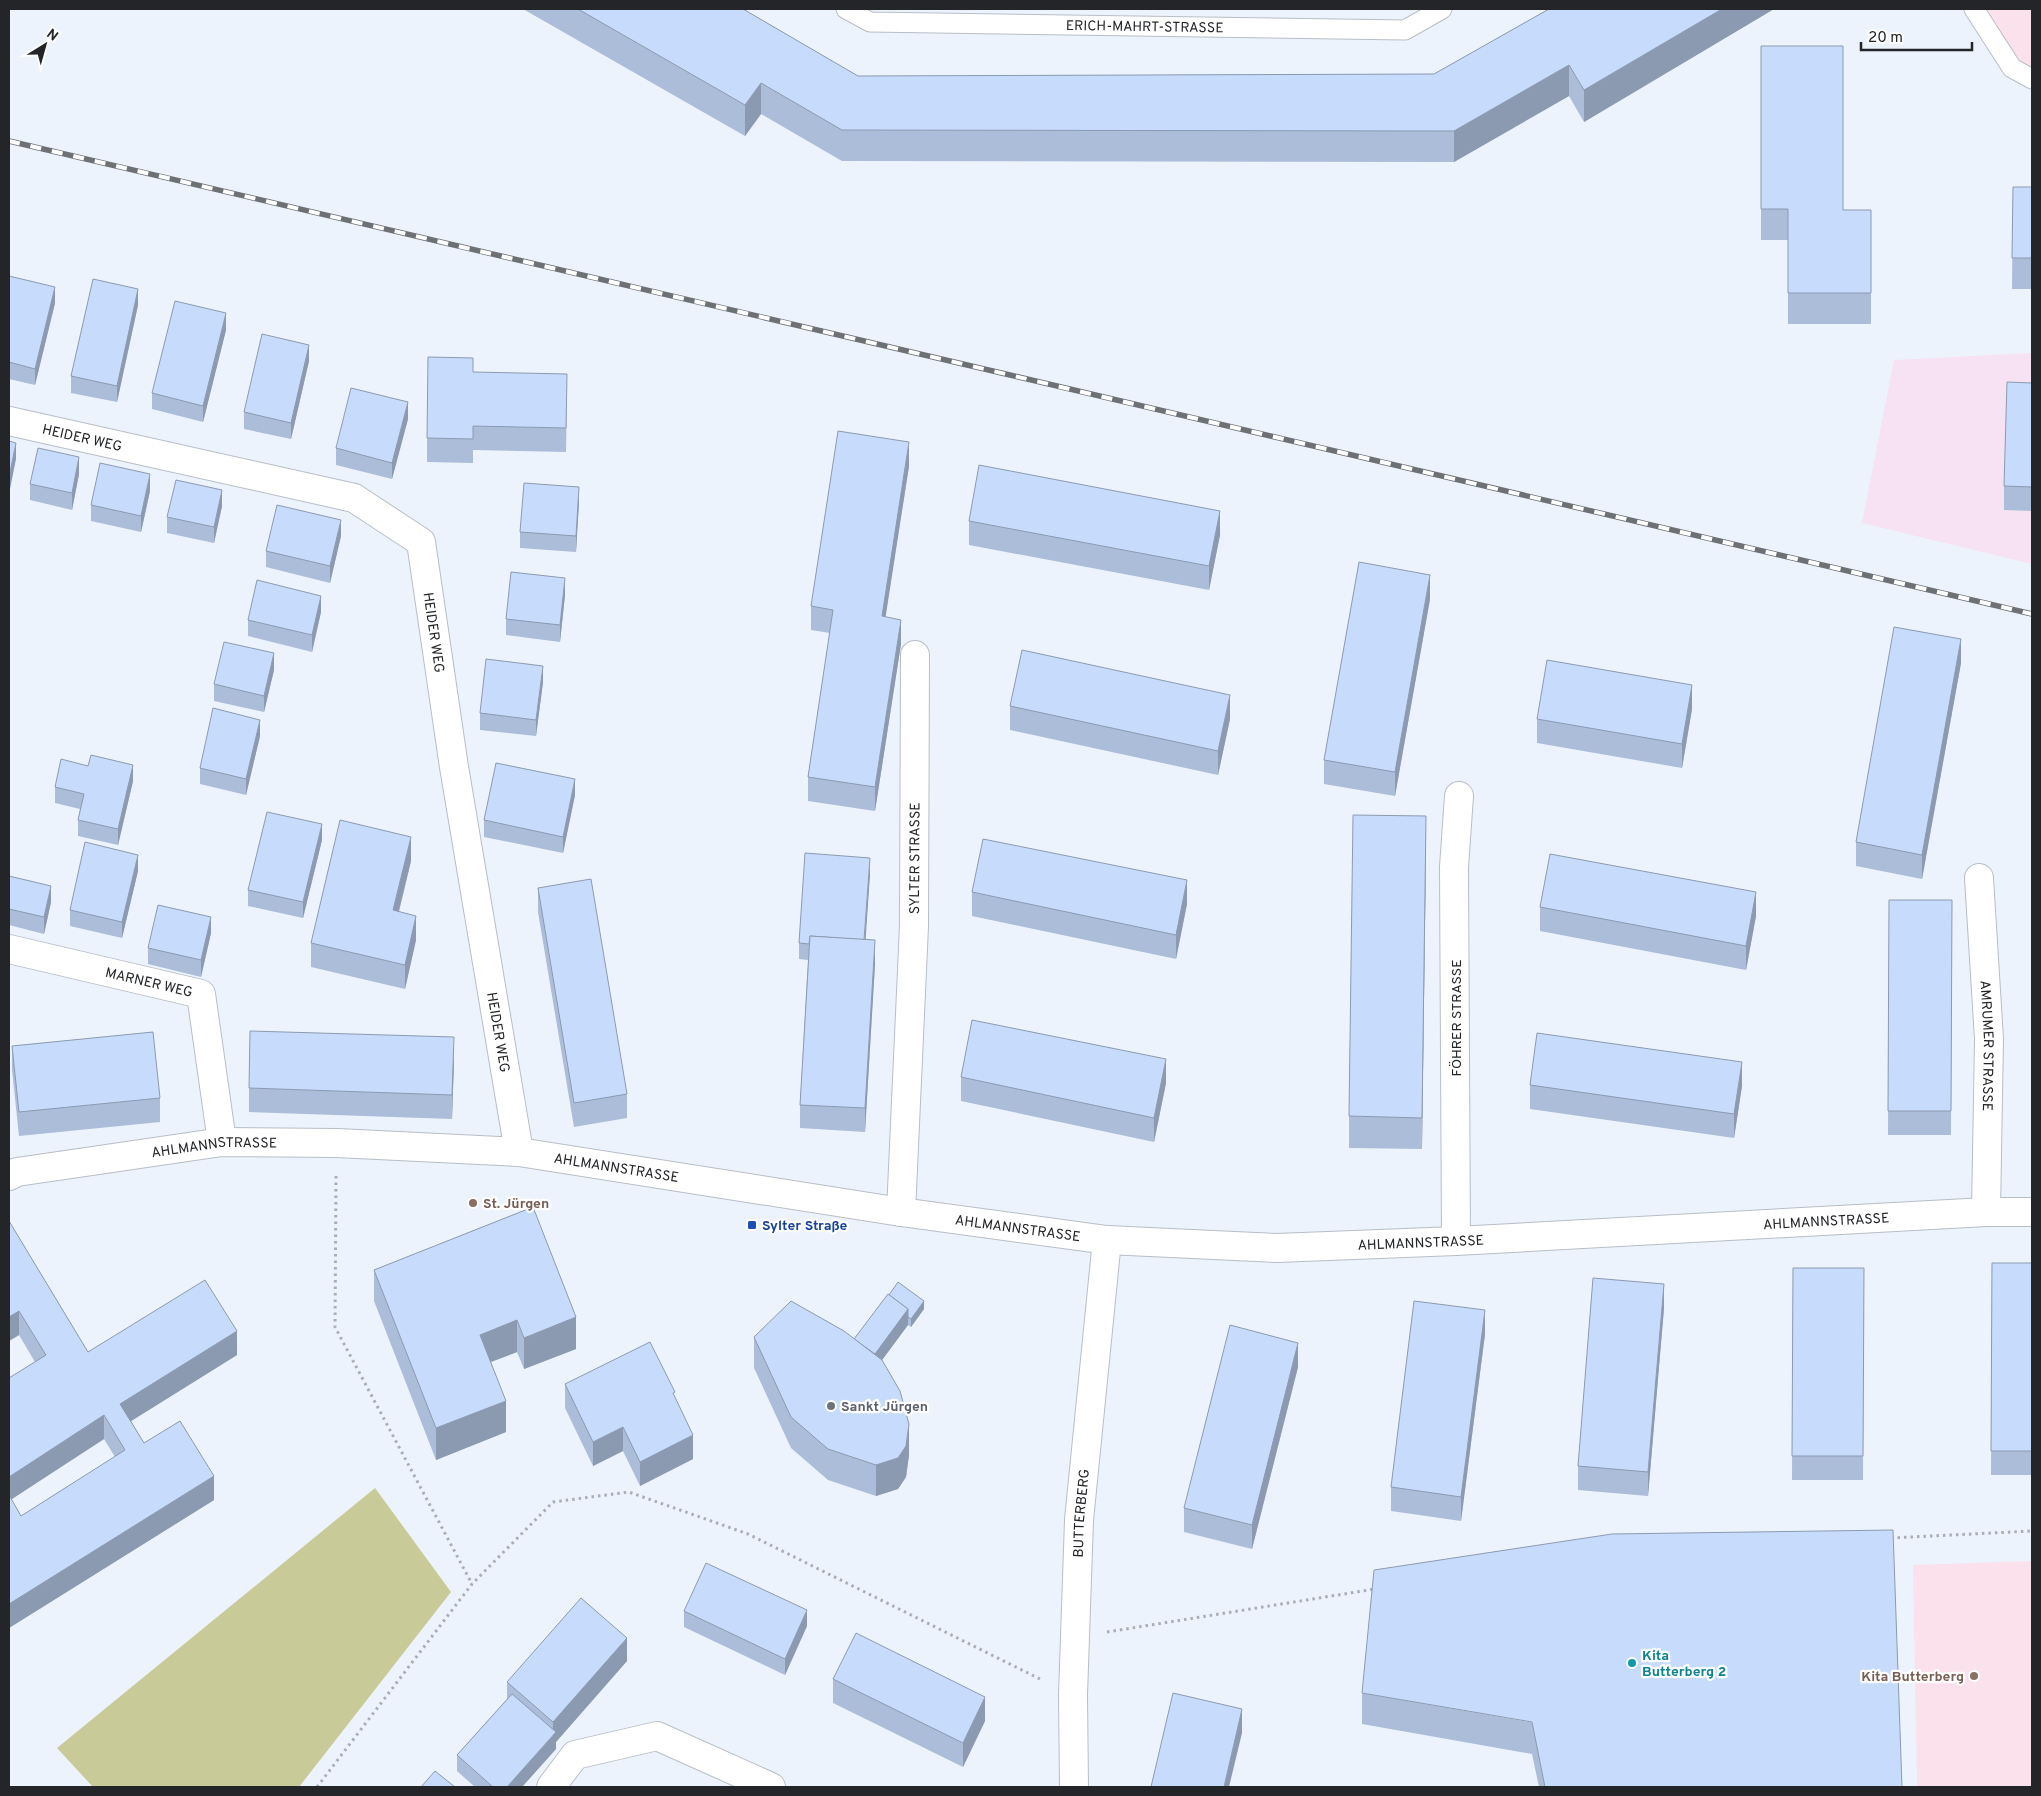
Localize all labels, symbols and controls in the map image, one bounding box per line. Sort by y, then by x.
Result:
street label: ERICH-MAHRT-STRASSE [1066,18,1224,37]
north arrow [20,20,70,70]
scale bar [1861,20,1972,52]
text: N [43,26,61,46]
text: 20 m [1868,29,1903,48]
street label: HEIDER WEG [40,422,123,456]
street label: HEIDER WEG [418,591,447,674]
street label: SYLTER STRASSE [907,802,924,914]
street label: FÖHRER STRASSE [1448,959,1466,1077]
street label: MARNER WEG [103,965,194,1002]
street label: AMRUMER STRASSE [1975,980,1996,1111]
street label: HEIDER WEG [482,991,512,1074]
street label: AHLMANNSTRASSE [150,1135,277,1162]
street label: AHLMANNSTRASSE [552,1151,680,1187]
place label: St. Jürgen [483,1196,549,1213]
marker: St. Jürgen [467,1197,479,1209]
street label: AHLMANNSTRASSE [1763,1210,1890,1234]
street label: AHLMANNSTRASSE [954,1212,1081,1246]
place label: Sylter Straße [762,1218,847,1235]
marker: Sylter Straße [746,1219,758,1231]
street label: AHLMANNSTRASSE [1357,1232,1484,1255]
place label: Sankt Jürgen [841,1399,928,1416]
marker: Sankt Jürgen [825,1400,837,1412]
street label: BUTTERBERG [1071,1468,1094,1558]
place label: Kita Butterberg 2 [1642,1648,1726,1681]
marker: Kita Butterberg 2 [1626,1657,1638,1669]
place label: Kita Butterberg [1861,1669,1964,1686]
marker: Kita Butterberg [1968,1670,1980,1682]

